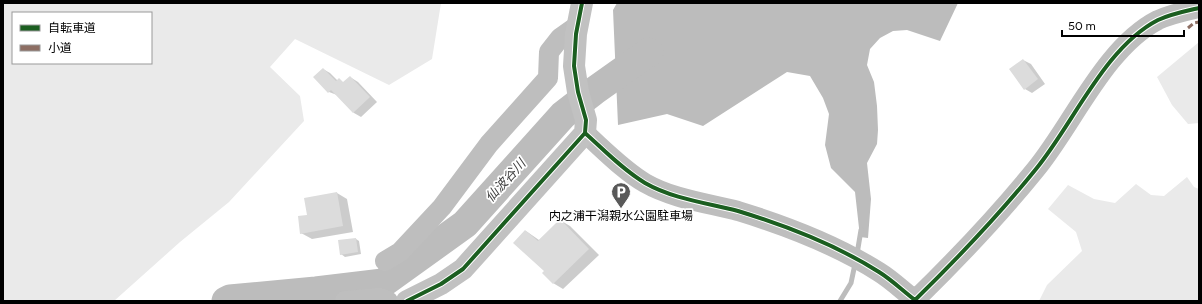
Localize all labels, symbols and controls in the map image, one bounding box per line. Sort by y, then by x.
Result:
legend [12,12,152,64]
scale bar [1062,12,1184,38]
text: 50 m [1068,19,1096,33]
text: 自転車道 [48,21,96,35]
text: 小道 [48,41,72,55]
water label: 仙波谷川 [482,155,530,205]
parking icon: 内之浦干潟親水公園駐車場 [610,181,632,209]
place label: 内之浦干潟親水公園駐車場 [549,209,693,223]

